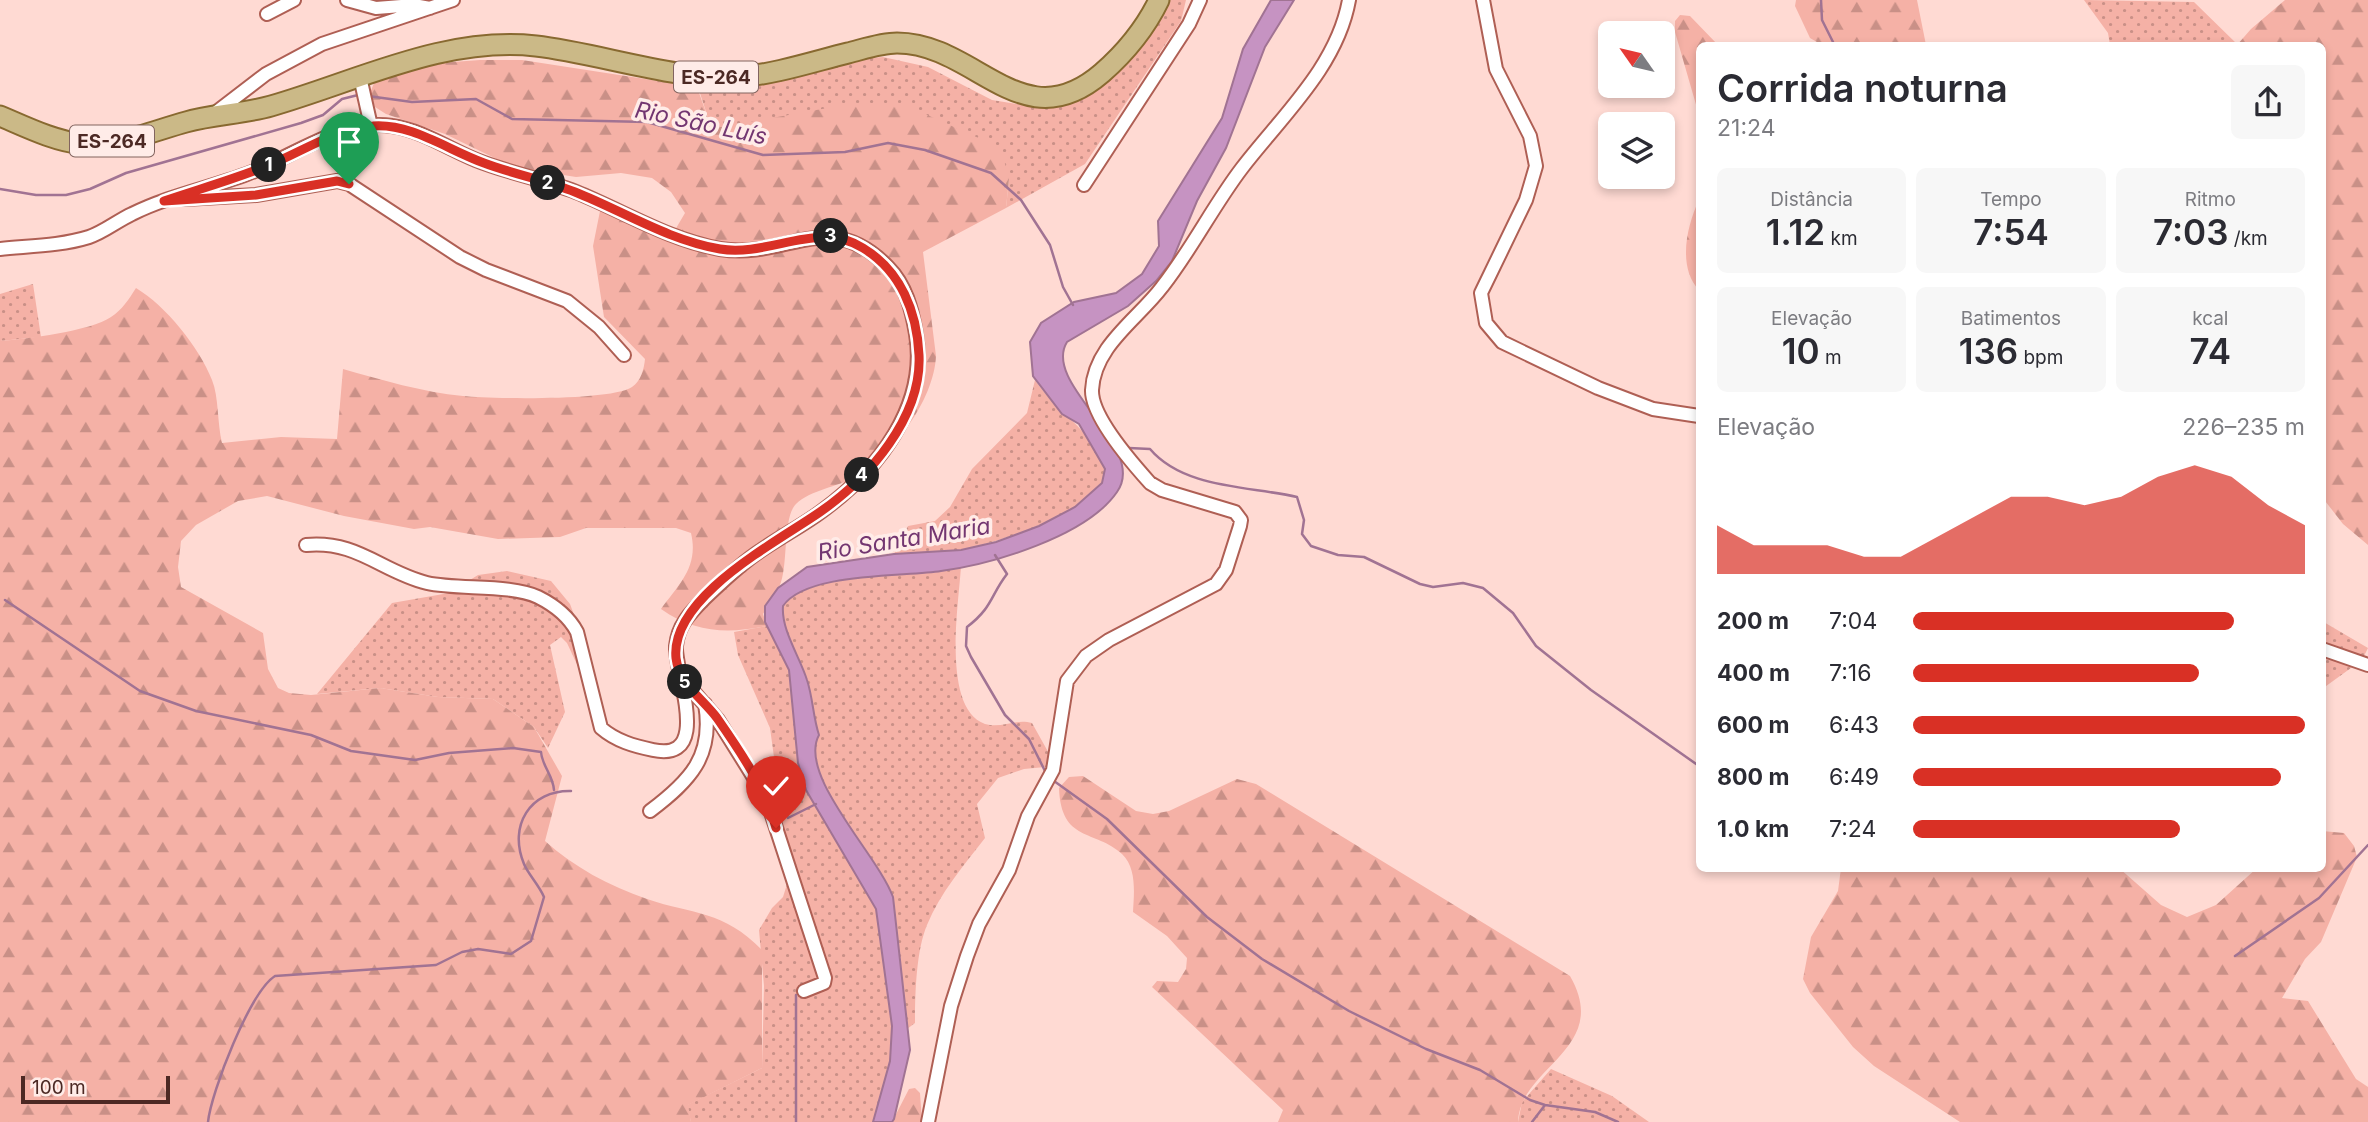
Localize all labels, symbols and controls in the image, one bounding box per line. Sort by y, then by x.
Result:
north arrow [1598,21,1675,98]
map controls [1598,21,1675,189]
road number: ES-264 [674,61,758,92]
text: Corrida noturna [1717,65,2008,111]
button: share [2231,65,2305,139]
water label: Rio São Luís [632,95,770,151]
pin [319,112,379,184]
button: layers [1598,112,1675,189]
text: 21:24 [1717,114,1776,142]
icon: arrive [330,123,368,161]
road number: ES-264 [70,125,154,156]
pin: 1 [252,148,286,182]
text: 1 [264,153,273,176]
pin: 2 [530,166,566,200]
text: 2 [542,171,553,194]
text: Distância [1770,188,1853,211]
text: Tempo [1980,188,2042,211]
text: Ritmo [2185,188,2236,211]
text: 1.12 [1766,211,1825,253]
text: 7:54 [1973,211,2049,253]
text: 7:03 [2153,211,2228,253]
pin: 3 [814,218,848,254]
text: 3 [824,224,837,247]
text: km [1825,227,1858,250]
text: /km [2228,227,2268,250]
text: Elevação [1771,307,1852,330]
text: Batimentos [1961,307,2061,330]
text: kcal [2192,307,2228,330]
text: 10 [1782,330,1820,372]
text: 136 [1959,330,2018,372]
text: 74 [2190,330,2231,372]
text: m [1820,346,1842,369]
text: bpm [2018,346,2063,369]
text: Elevação [1717,413,1815,441]
text: 226–235 m [2182,413,2305,441]
pin: 4 [844,458,880,492]
text: 4 [855,463,868,486]
water label: Rio Santa Maria [816,512,992,566]
text: 200 m [1717,607,1789,635]
text: 7:04 [1829,607,1877,635]
text: 400 m [1717,659,1790,687]
text: 7:16 [1829,659,1872,687]
pin: 5 [668,664,702,700]
text: 5 [678,670,691,693]
text: 600 m [1717,711,1789,739]
text: 6:43 [1829,711,1879,739]
pin [746,756,806,828]
text: 800 m [1717,763,1789,791]
text: 6:49 [1829,763,1879,791]
icon: check [757,767,795,805]
text: 1.0 km [1717,815,1789,843]
text: 7:24 [1829,815,1876,843]
scale bar [21,1073,170,1105]
text: 100 m [32,1076,86,1099]

